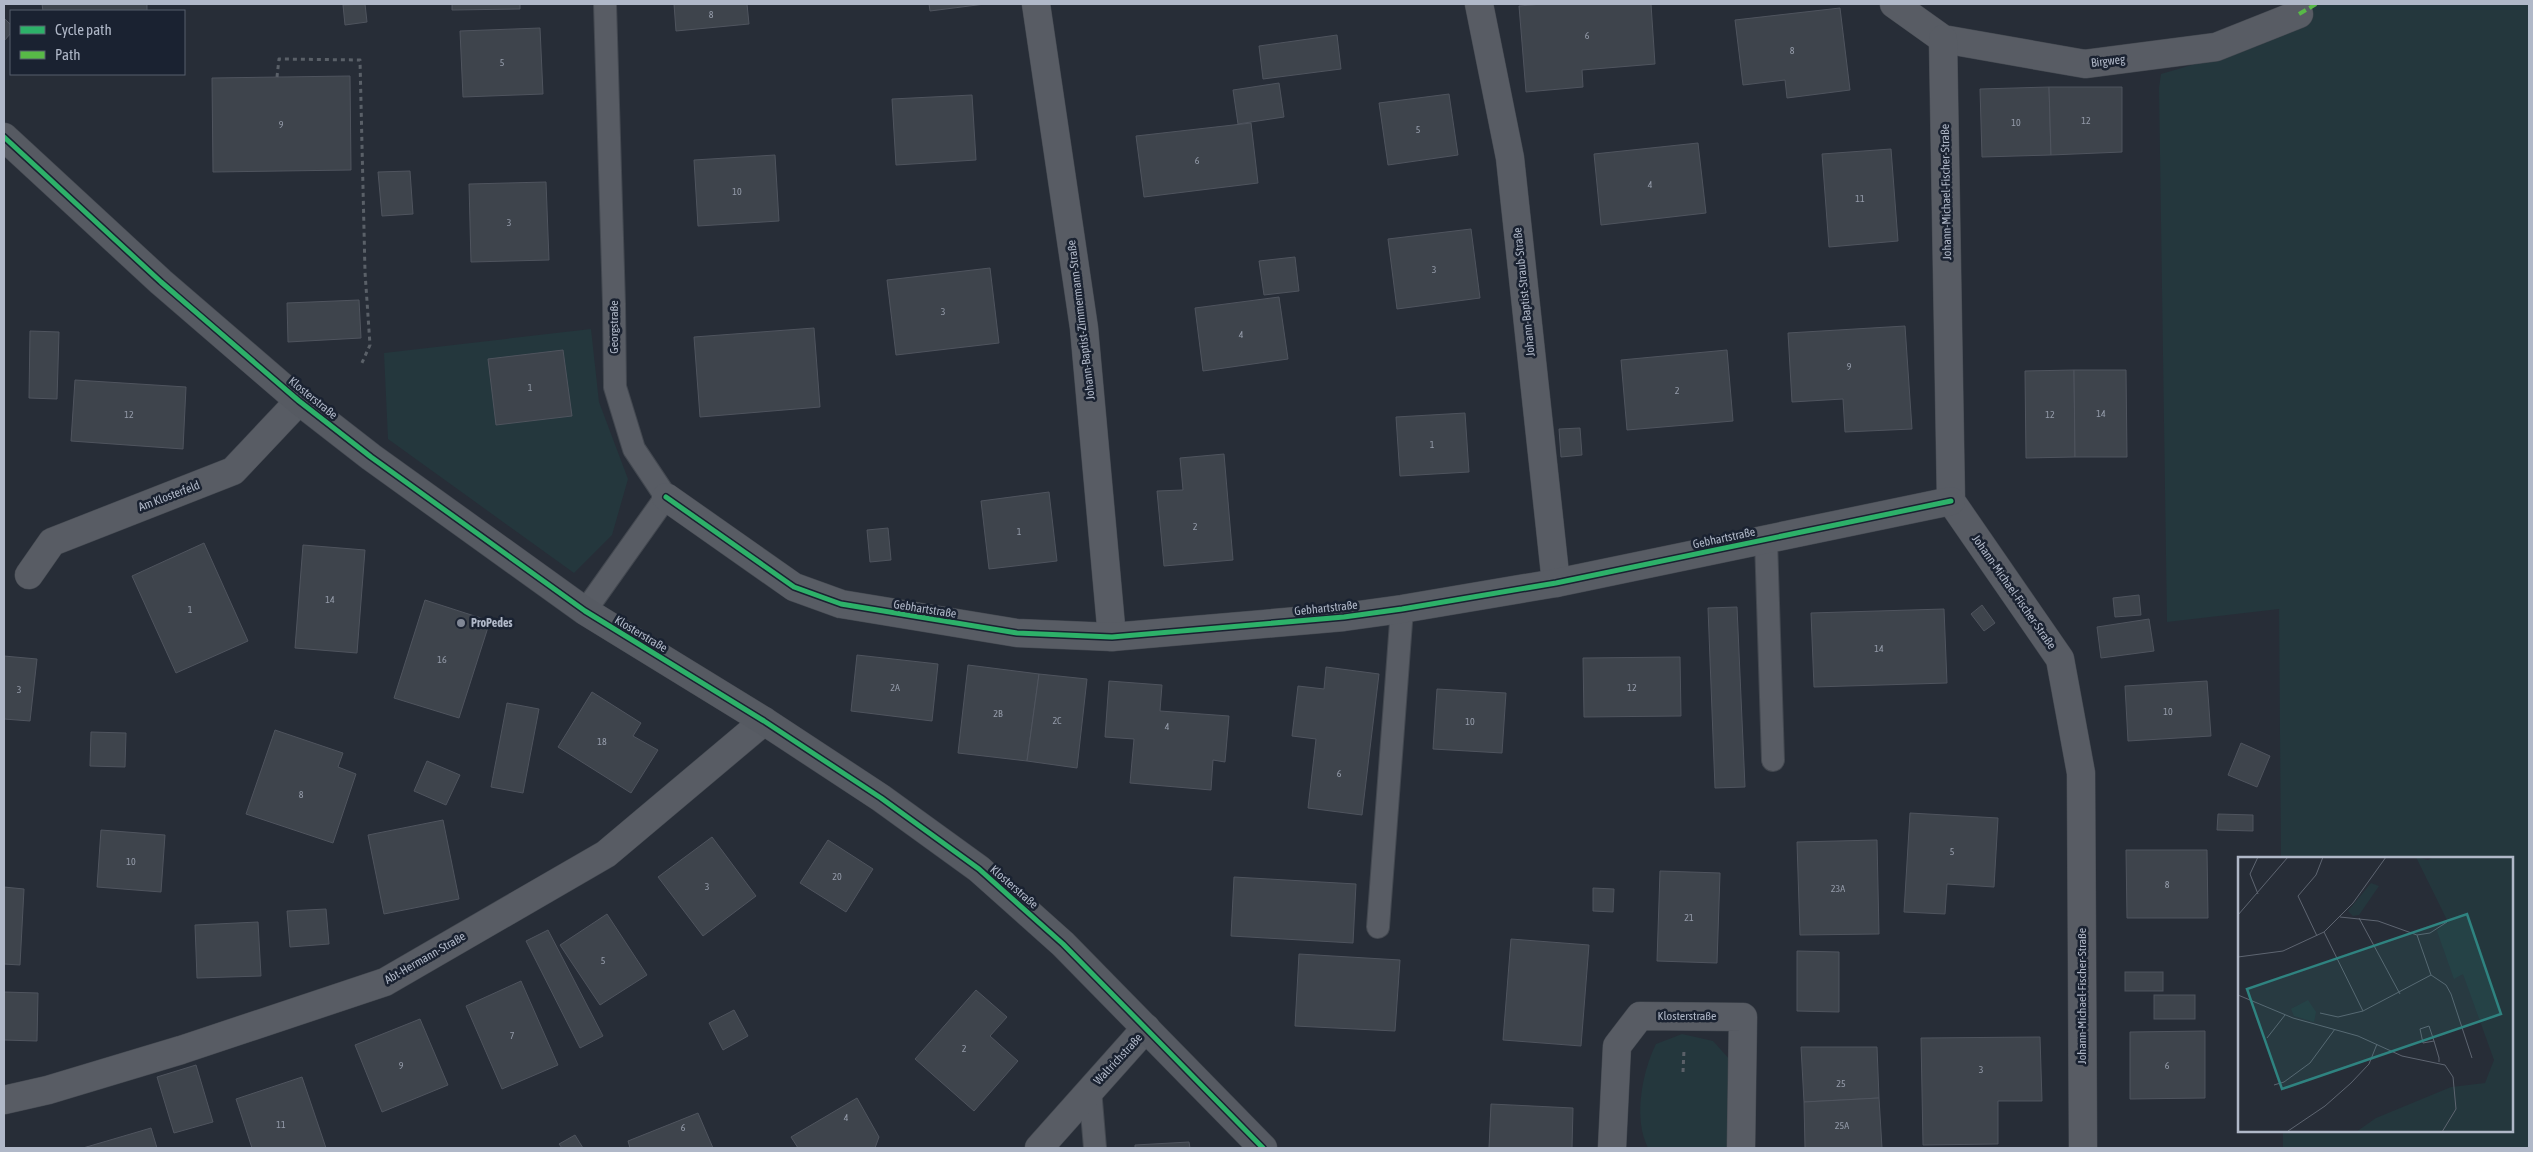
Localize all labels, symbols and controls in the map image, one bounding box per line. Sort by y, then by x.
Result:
house number: 8 [709,9,714,20]
legend [10,10,185,75]
text: Cycle path [55,21,112,38]
house number: 6 [1585,30,1590,41]
house number: 8 [1790,45,1795,56]
text: Path [55,46,81,63]
street label: Birgweg [2090,52,2127,70]
house number: 5 [500,57,505,68]
house number: 12 [2081,115,2091,126]
house number: 10 [2011,117,2021,128]
house number: 9 [279,119,284,130]
house number: 5 [1416,124,1421,135]
street label: Johann-Michael-Fischer-Straße [1938,124,1954,260]
house number: 6 [1195,155,1200,166]
house number: 4 [1648,179,1653,190]
house number: 10 [732,186,742,197]
house number: 11 [1855,193,1865,204]
house number: 3 [507,217,512,228]
street label: Johann-Baptist-Straub-Straße [1510,227,1538,357]
street label: Johann-Baptist-Zimmermann-Straße [1064,239,1098,401]
house number: 3 [1432,264,1437,275]
street label: Georgstraße [607,300,621,354]
house number: 3 [941,306,946,317]
house number: 4 [1239,329,1244,340]
house number: 9 [1847,361,1852,372]
street label: Klosterstraße [286,374,340,422]
house number: 1 [528,382,533,393]
house number: 2 [1675,385,1680,396]
house number: 14 [2096,408,2106,419]
house number: 12 [124,409,134,420]
house number: 12 [2045,409,2055,420]
house number: 1 [1430,439,1435,450]
street label: Am Klosterfeld [136,478,202,514]
house number: 2 [1193,521,1198,532]
street label: Gebhartstraße [1692,525,1756,551]
house number: 1 [1017,526,1022,537]
street label: Johann-Michael-Fischer-Straße [1969,532,2059,652]
house number: 14 [325,594,335,605]
street label: Gebhartstraße [893,597,957,621]
street label: Gebhartstraße [1294,598,1358,618]
house number: 1 [188,604,193,615]
street label: Klosterstraße [612,613,670,655]
place label: ProPedes [471,616,513,630]
marker: ProPedes [455,617,467,629]
house number: 14 [1874,643,1884,654]
house number: 16 [437,654,447,665]
house number: 2A [890,682,900,693]
house number: 12 [1627,682,1637,693]
house number: 3 [17,684,22,695]
house number: 10 [2163,706,2173,717]
house number: 2B [993,708,1003,719]
house number: 2C [1052,715,1062,726]
house number: 10 [1465,716,1475,727]
house number: 4 [1165,721,1170,732]
house number: 18 [597,736,607,747]
house number: 6 [1337,768,1342,779]
house number: 8 [299,789,304,800]
house number: 5 [1950,846,1955,857]
house number: 10 [126,856,136,867]
inset map [2238,857,2513,1132]
street label: Klosterstraße [987,862,1041,912]
house number: 20 [832,871,842,882]
house number: 8 [2165,879,2170,890]
house number: 3 [705,881,710,892]
house number: 23A [1831,883,1845,894]
house number: 21 [1684,912,1694,923]
street label: Johann-Michael-Fischer-Straße [2075,928,2089,1064]
street label: Abt-Hermann-Straße [382,929,468,987]
house number: 5 [601,955,606,966]
street label: Klosterstraße [1658,1009,1716,1023]
house number: 7 [510,1030,515,1041]
street label: Waltrichstraße [1091,1031,1145,1087]
house number: 2 [962,1043,967,1054]
house number: 9 [399,1060,404,1071]
house number: 6 [2165,1060,2170,1071]
house number: 3 [1979,1064,1984,1075]
house number: 25 [1836,1078,1846,1089]
house number: 4 [844,1112,849,1123]
house number: 11 [276,1119,286,1130]
house number: 25A [1835,1120,1849,1131]
house number: 6 [681,1122,686,1133]

